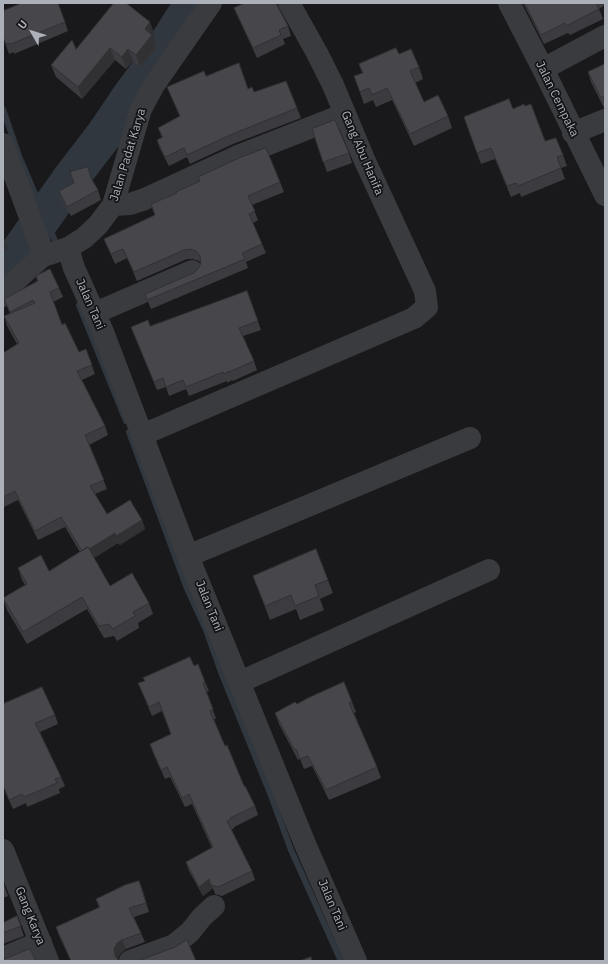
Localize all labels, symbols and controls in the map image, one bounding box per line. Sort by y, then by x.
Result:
north arrow [12,12,52,52]
text: U [15,17,31,32]
street label: Jalan Cempaka [532,59,582,139]
street label: Jalan Padat Karya [107,107,149,203]
street label: Gang Abu Hanifa [338,109,386,197]
street label: Jalan Tani [72,276,108,332]
street label: Jalan Tani [192,578,226,634]
street label: Jalan Tani [315,877,349,933]
street label: Gang Karya [12,885,48,947]

